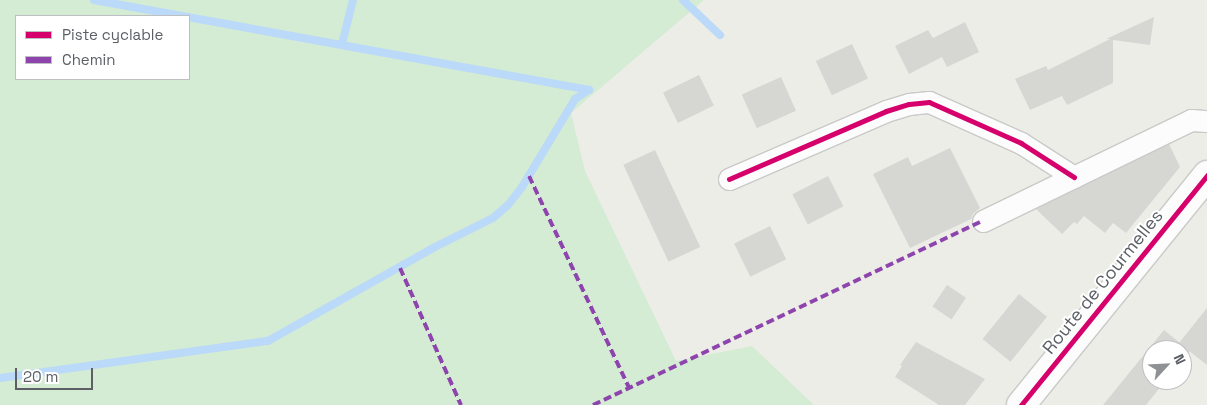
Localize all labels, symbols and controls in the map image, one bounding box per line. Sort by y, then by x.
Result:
legend [15,15,190,80]
text: Piste cyclable [62,25,163,44]
text: Chemin [62,50,115,69]
street label: Route de Courmelles [1038,206,1168,358]
north arrow [1142,340,1192,390]
text: N [1170,351,1190,367]
scale bar [18,358,95,390]
text: 20 m [23,367,58,386]

